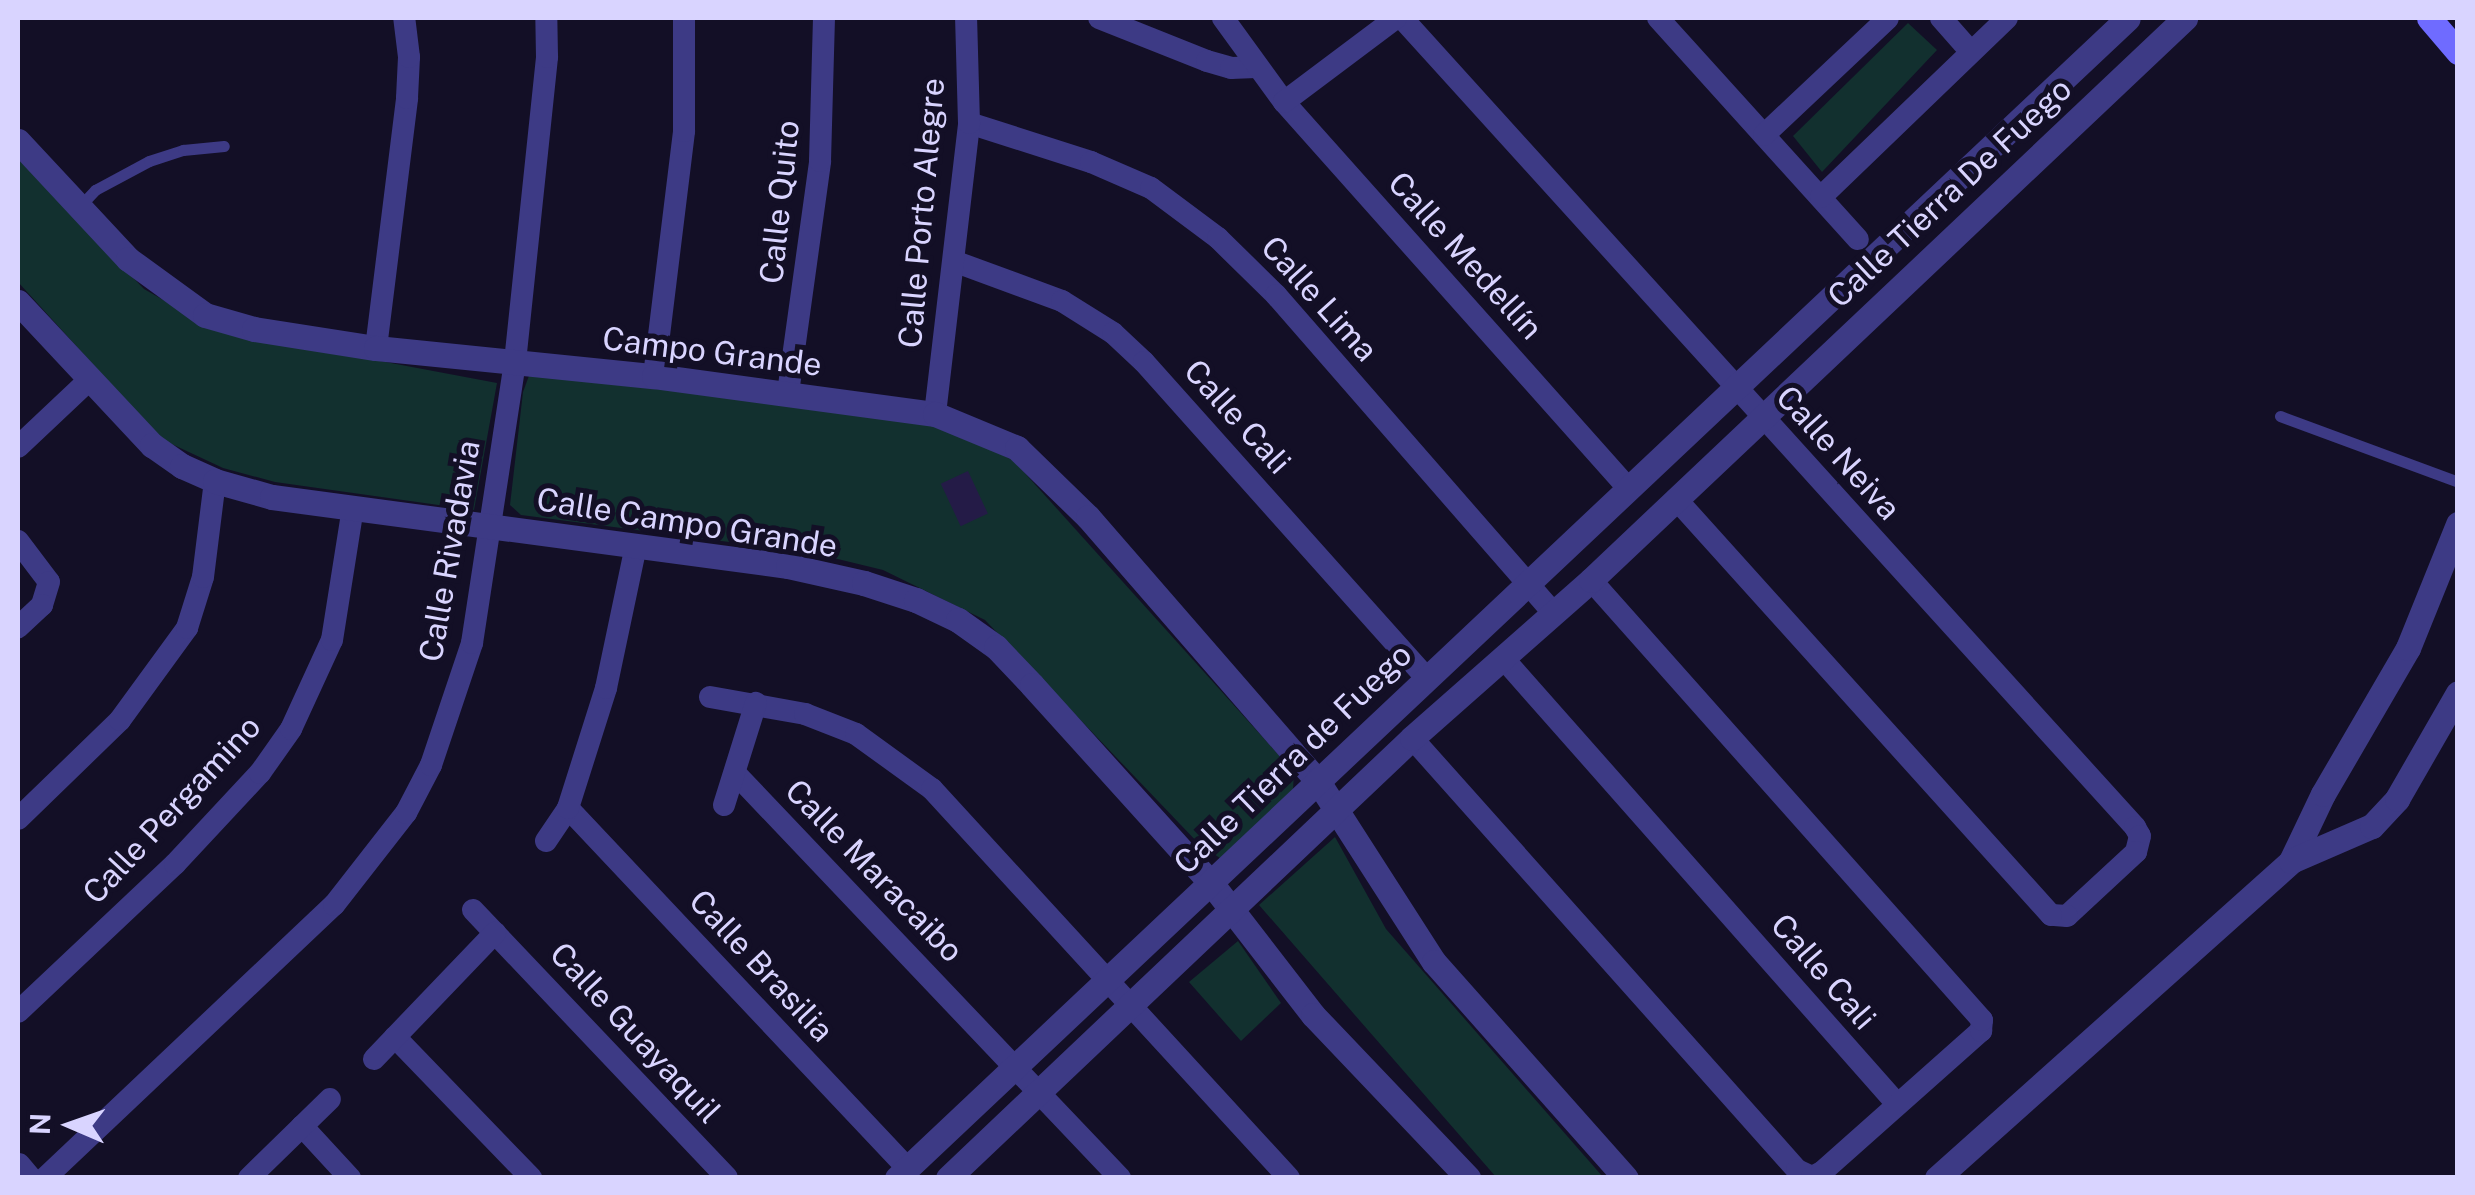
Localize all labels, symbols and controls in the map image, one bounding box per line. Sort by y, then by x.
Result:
street label: Calle Tierra De Fuego [1820,70,2080,316]
street label: Calle Porto Alegre [891,76,953,350]
street label: Calle Quito [752,118,808,286]
street label: Calle Medellín [1380,164,1550,348]
street label: Calle Lima [1253,228,1385,370]
street label: Campo Grande [600,319,824,385]
street label: Calle Cali [1176,352,1298,482]
street label: Calle Neiva [1768,378,1908,528]
street label: Calle Rivadavia [412,437,488,665]
street label: Calle Campo Grande [534,480,840,566]
street label: Calle Tierra de Fuego [1166,635,1420,883]
street label: Calle Pergamino [75,708,269,912]
street label: Calle Maracaibo [777,772,971,970]
street label: Calle Brasilia [681,882,841,1050]
street label: Calle Cali [1762,906,1884,1038]
street label: Calle Guayaquil [542,935,728,1131]
north arrow [20,1075,120,1175]
text: N [23,1112,56,1135]

